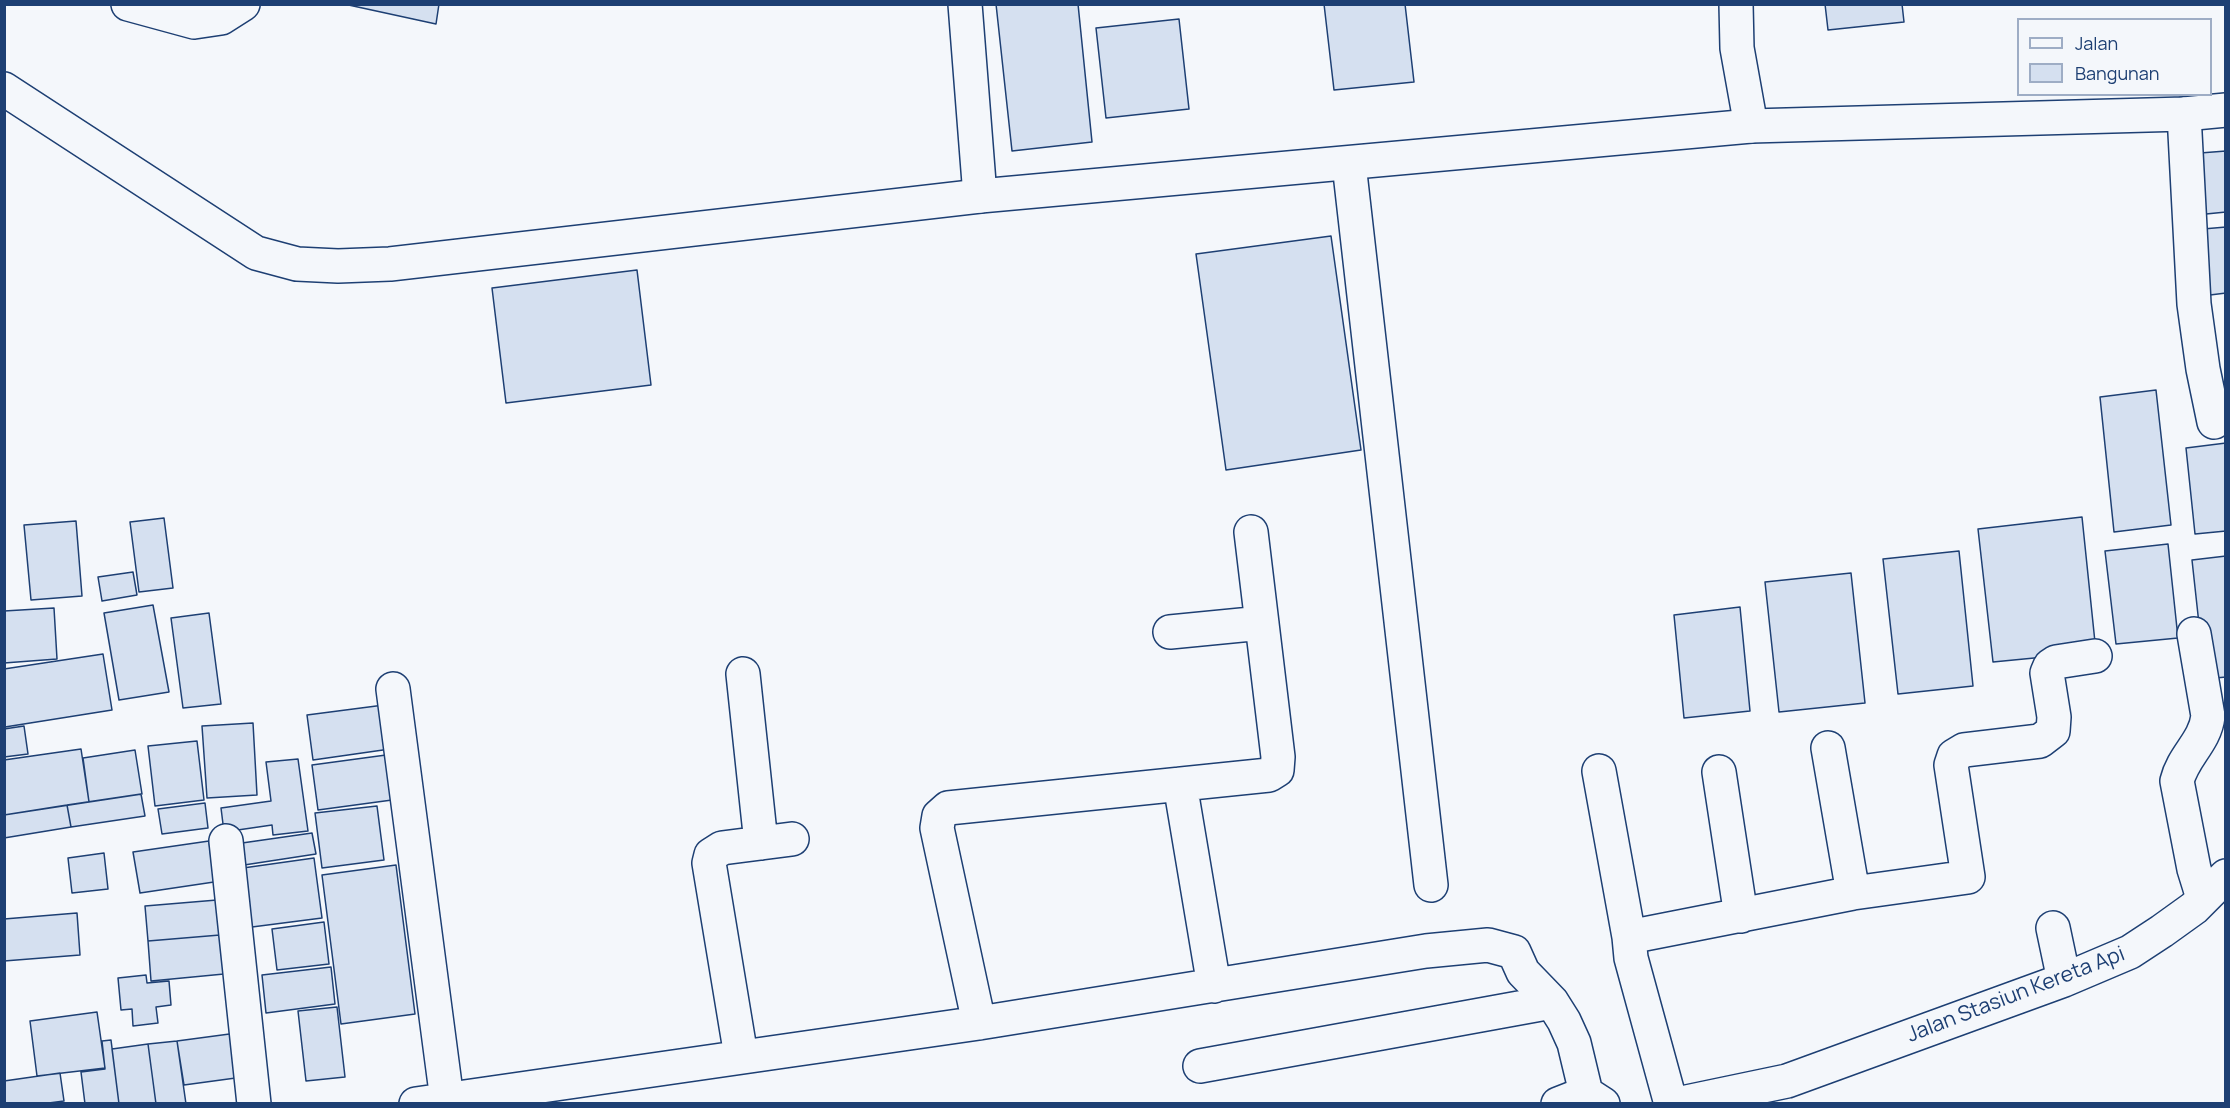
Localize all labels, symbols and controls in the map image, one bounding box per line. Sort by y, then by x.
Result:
legend [2017,18,2212,96]
text: Jalan [2075,31,2118,55]
text: Bangunan [2075,61,2159,85]
street label: Jalan Stasiun Kereta Api [1904,942,2128,1048]

